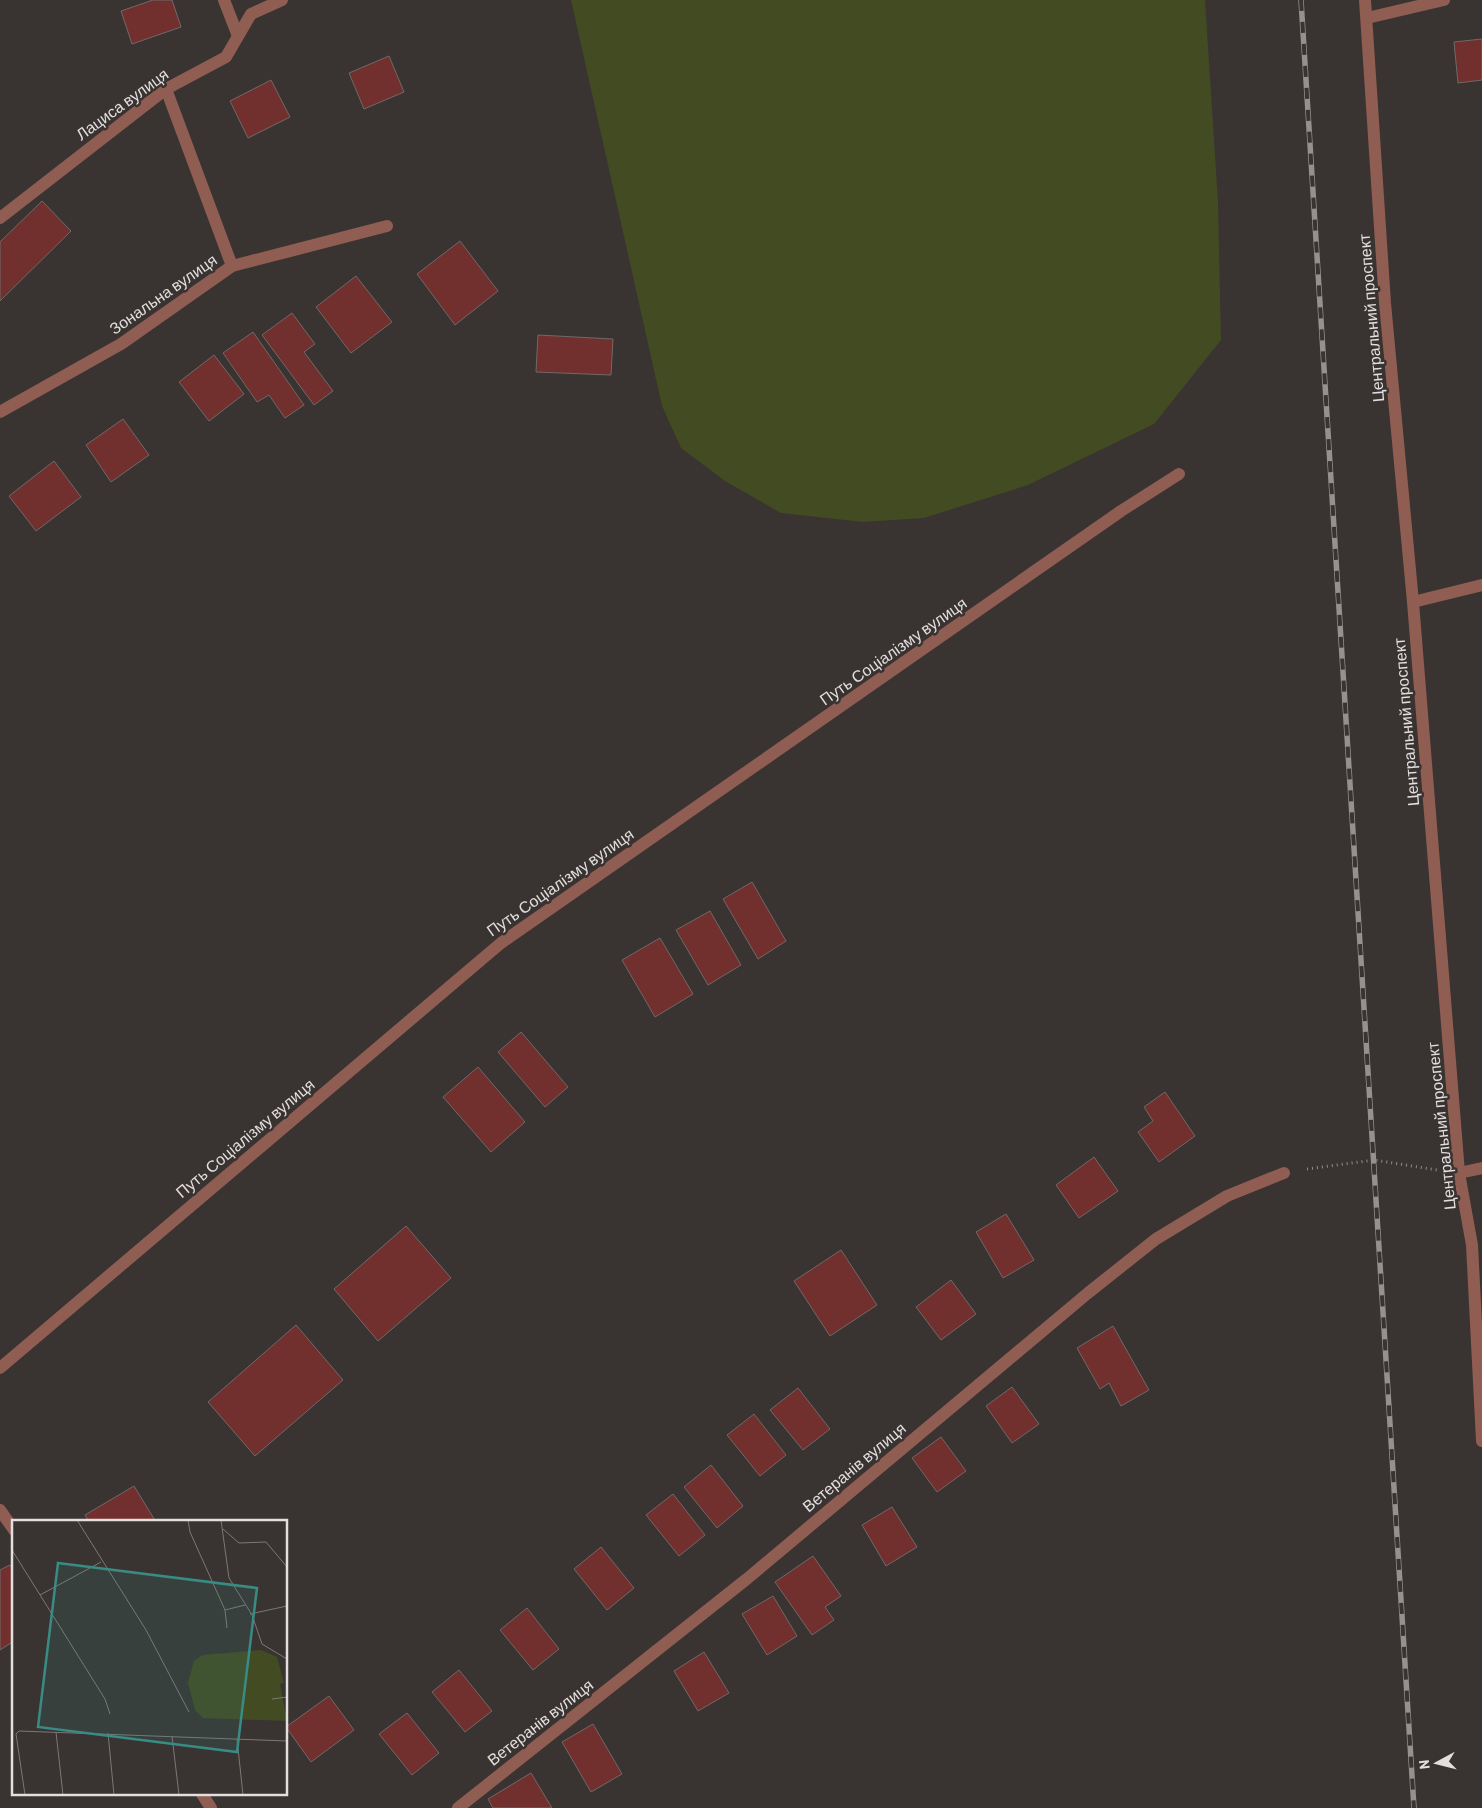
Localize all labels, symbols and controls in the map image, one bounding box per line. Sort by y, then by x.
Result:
street label: Лациса вулиця [72,64,172,143]
street label: Центральний проспект [1354,232,1387,403]
street label: Зональна вулиця [105,249,220,338]
street label: Путь Соціалізму вулиця [816,593,970,709]
street label: Центральний проспект [1389,636,1422,807]
street label: Путь Соціалізму вулиця [483,824,637,940]
street label: Центральний проспект [1422,1040,1459,1211]
street label: Путь Соціалізму вулиця [172,1074,318,1201]
street label: Ветеранів вулиця [798,1418,909,1515]
inset map [12,1520,288,1796]
street label: Ветеранів вулиця [483,1674,596,1769]
north arrow [1412,1738,1462,1788]
text: N [1415,1759,1433,1770]

